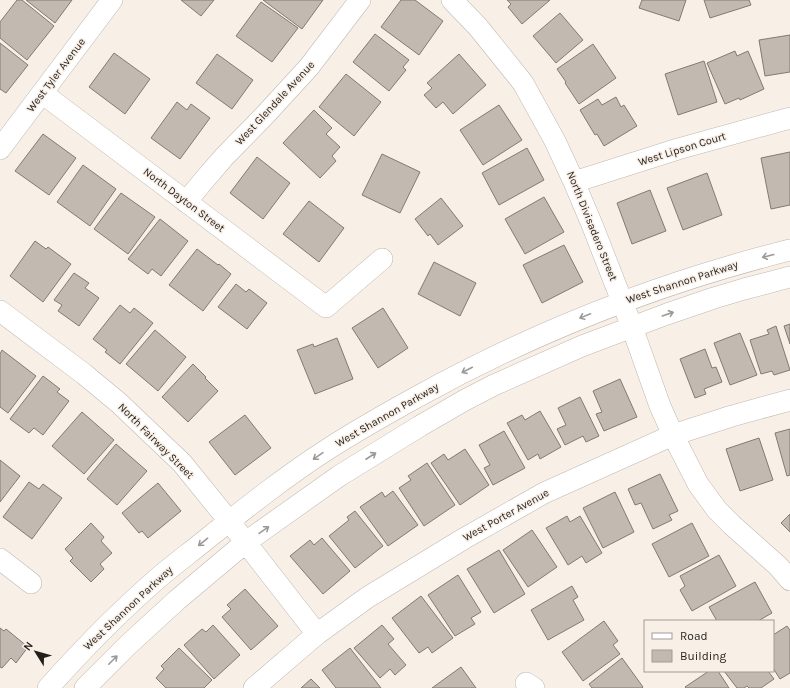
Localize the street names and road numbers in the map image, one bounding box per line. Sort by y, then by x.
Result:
street label: West Tyler Avenue [24,35,88,114]
street label: West Glendale Avenue [233,58,318,148]
street label: West Lipson Court [637,129,727,169]
street label: North Dayton Street [141,165,227,235]
street label: North Divisadero Street [564,169,620,283]
street label: West Shannon Parkway [624,258,740,306]
street label: West Shannon Parkway [333,380,441,450]
street label: North Fairway Street [115,400,197,482]
street label: West Porter Avenue [461,486,552,544]
street label: West Shannon Parkway [81,563,175,653]

